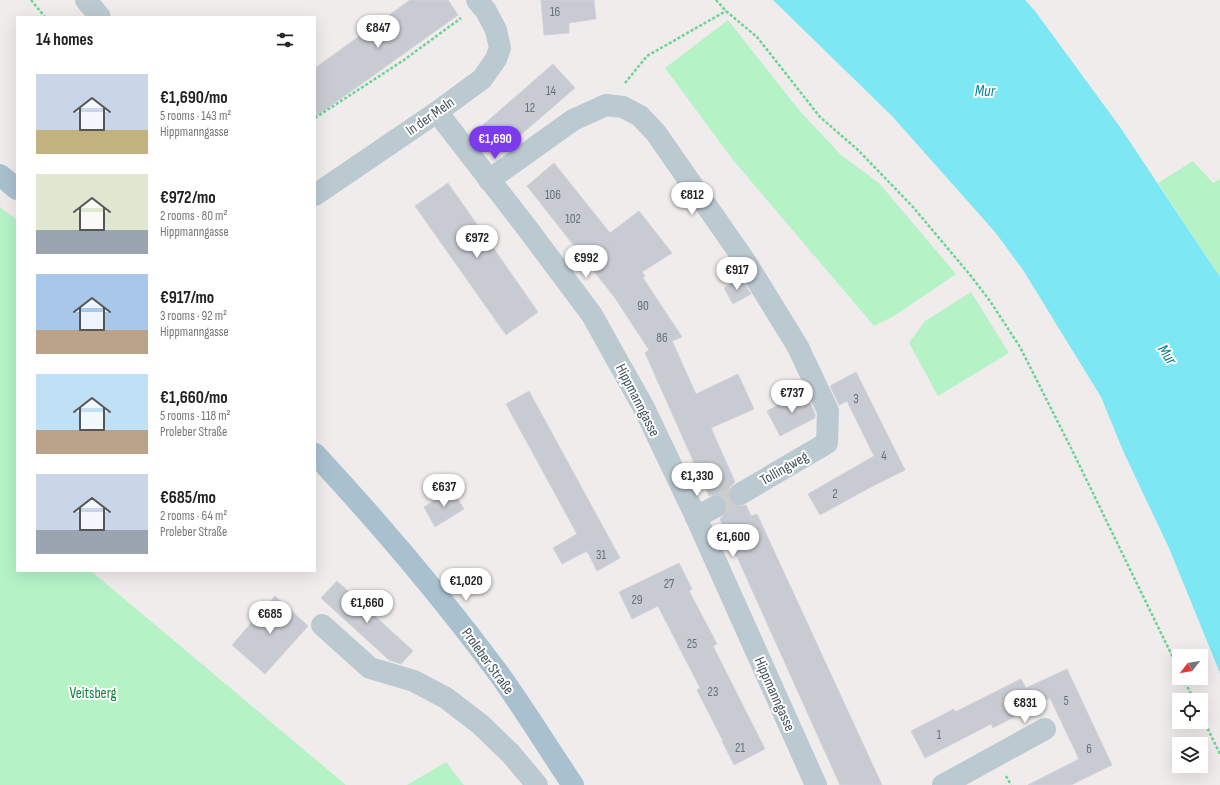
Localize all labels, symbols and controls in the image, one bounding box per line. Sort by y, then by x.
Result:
house number: 16 [550,4,560,20]
pin: €847 [354,15,402,49]
text: €847 [366,20,390,36]
icon: filters [274,29,296,51]
text: 14 homes [36,30,93,50]
water label: Mur [975,82,996,101]
house number: 14 [546,83,557,99]
text: €1,690/mo [160,88,228,108]
icon: home [68,90,116,138]
street label: In der Meln [402,93,458,140]
house number: 12 [525,100,535,116]
text: 5 rooms · 143 m² [160,108,231,124]
text: Hippmanngasse [160,124,229,140]
pin: €1,690 [462,126,528,160]
text: €1,690 [478,131,512,147]
pin: €812 [668,182,716,216]
house number: 106 [545,187,561,203]
text: €812 [680,187,704,203]
text: €972/mo [160,188,216,208]
icon: home [68,190,116,238]
text: 2 rooms · 80 m² [160,208,227,224]
house number: 102 [565,211,581,227]
text: Hippmanngasse [160,224,229,240]
pin: €972 [453,225,501,259]
text: €972 [465,230,489,246]
pin: €992 [562,245,610,279]
text: €992 [574,250,598,266]
pin: €917 [713,257,761,291]
text: €917 [725,262,749,278]
text: €917/mo [160,288,214,308]
icon: home [68,290,116,338]
house number: 90 [637,298,649,314]
text: 3 rooms · 92 m² [160,308,227,324]
text: Hippmanngasse [160,324,229,340]
house number: 86 [656,330,668,346]
water label: Mur [1153,341,1181,369]
street label: Hippmanngasse [611,361,664,440]
pin: €737 [768,380,816,414]
text: €737 [780,385,804,401]
text: €1,660/mo [160,388,228,408]
icon: home [68,390,116,438]
house number: 3 [853,391,859,407]
text: 5 rooms · 118 m² [160,408,231,424]
text: Proleber Straße [160,424,227,440]
street label: Tollingweg [757,447,812,490]
house number: 4 [881,448,887,464]
pin: €1,330 [664,463,730,497]
text: €1,330 [681,468,714,484]
pin: €637 [420,474,468,508]
text: €637 [432,479,456,495]
house number: 2 [832,486,838,502]
text: €685/mo [160,488,216,508]
icon: home [68,490,116,538]
text: 2 rooms · 64 m² [160,508,227,524]
text: Proleber Straße [160,524,227,540]
pin: €1,600 [700,524,766,558]
text: €1,600 [716,529,750,545]
house number: 31 [596,547,606,563]
pin: €1,020 [433,568,499,602]
text: €1,020 [449,573,483,589]
house number: 27 [664,576,675,592]
pin: €1,660 [334,590,400,624]
house number: 29 [631,592,643,608]
text: €1,660 [350,595,384,611]
pin: €685 [246,601,294,635]
text: €685 [258,606,282,622]
street label: Proleber Straße [457,624,518,698]
house number: 25 [687,636,697,652]
north arrow [1172,649,1208,685]
map controls [1172,649,1208,773]
street label: Hippmanngasse [750,654,799,734]
park label: Veitsberg [69,684,117,703]
house number: 23 [708,684,718,700]
pin: €831 [1001,690,1049,724]
house number: 5 [1063,693,1069,709]
button: locate [1172,693,1208,729]
text: €831 [1013,695,1037,711]
house number: 1 [937,727,942,743]
button: layers [1172,737,1208,773]
house number: 21 [735,740,745,756]
house number: 6 [1086,741,1092,757]

